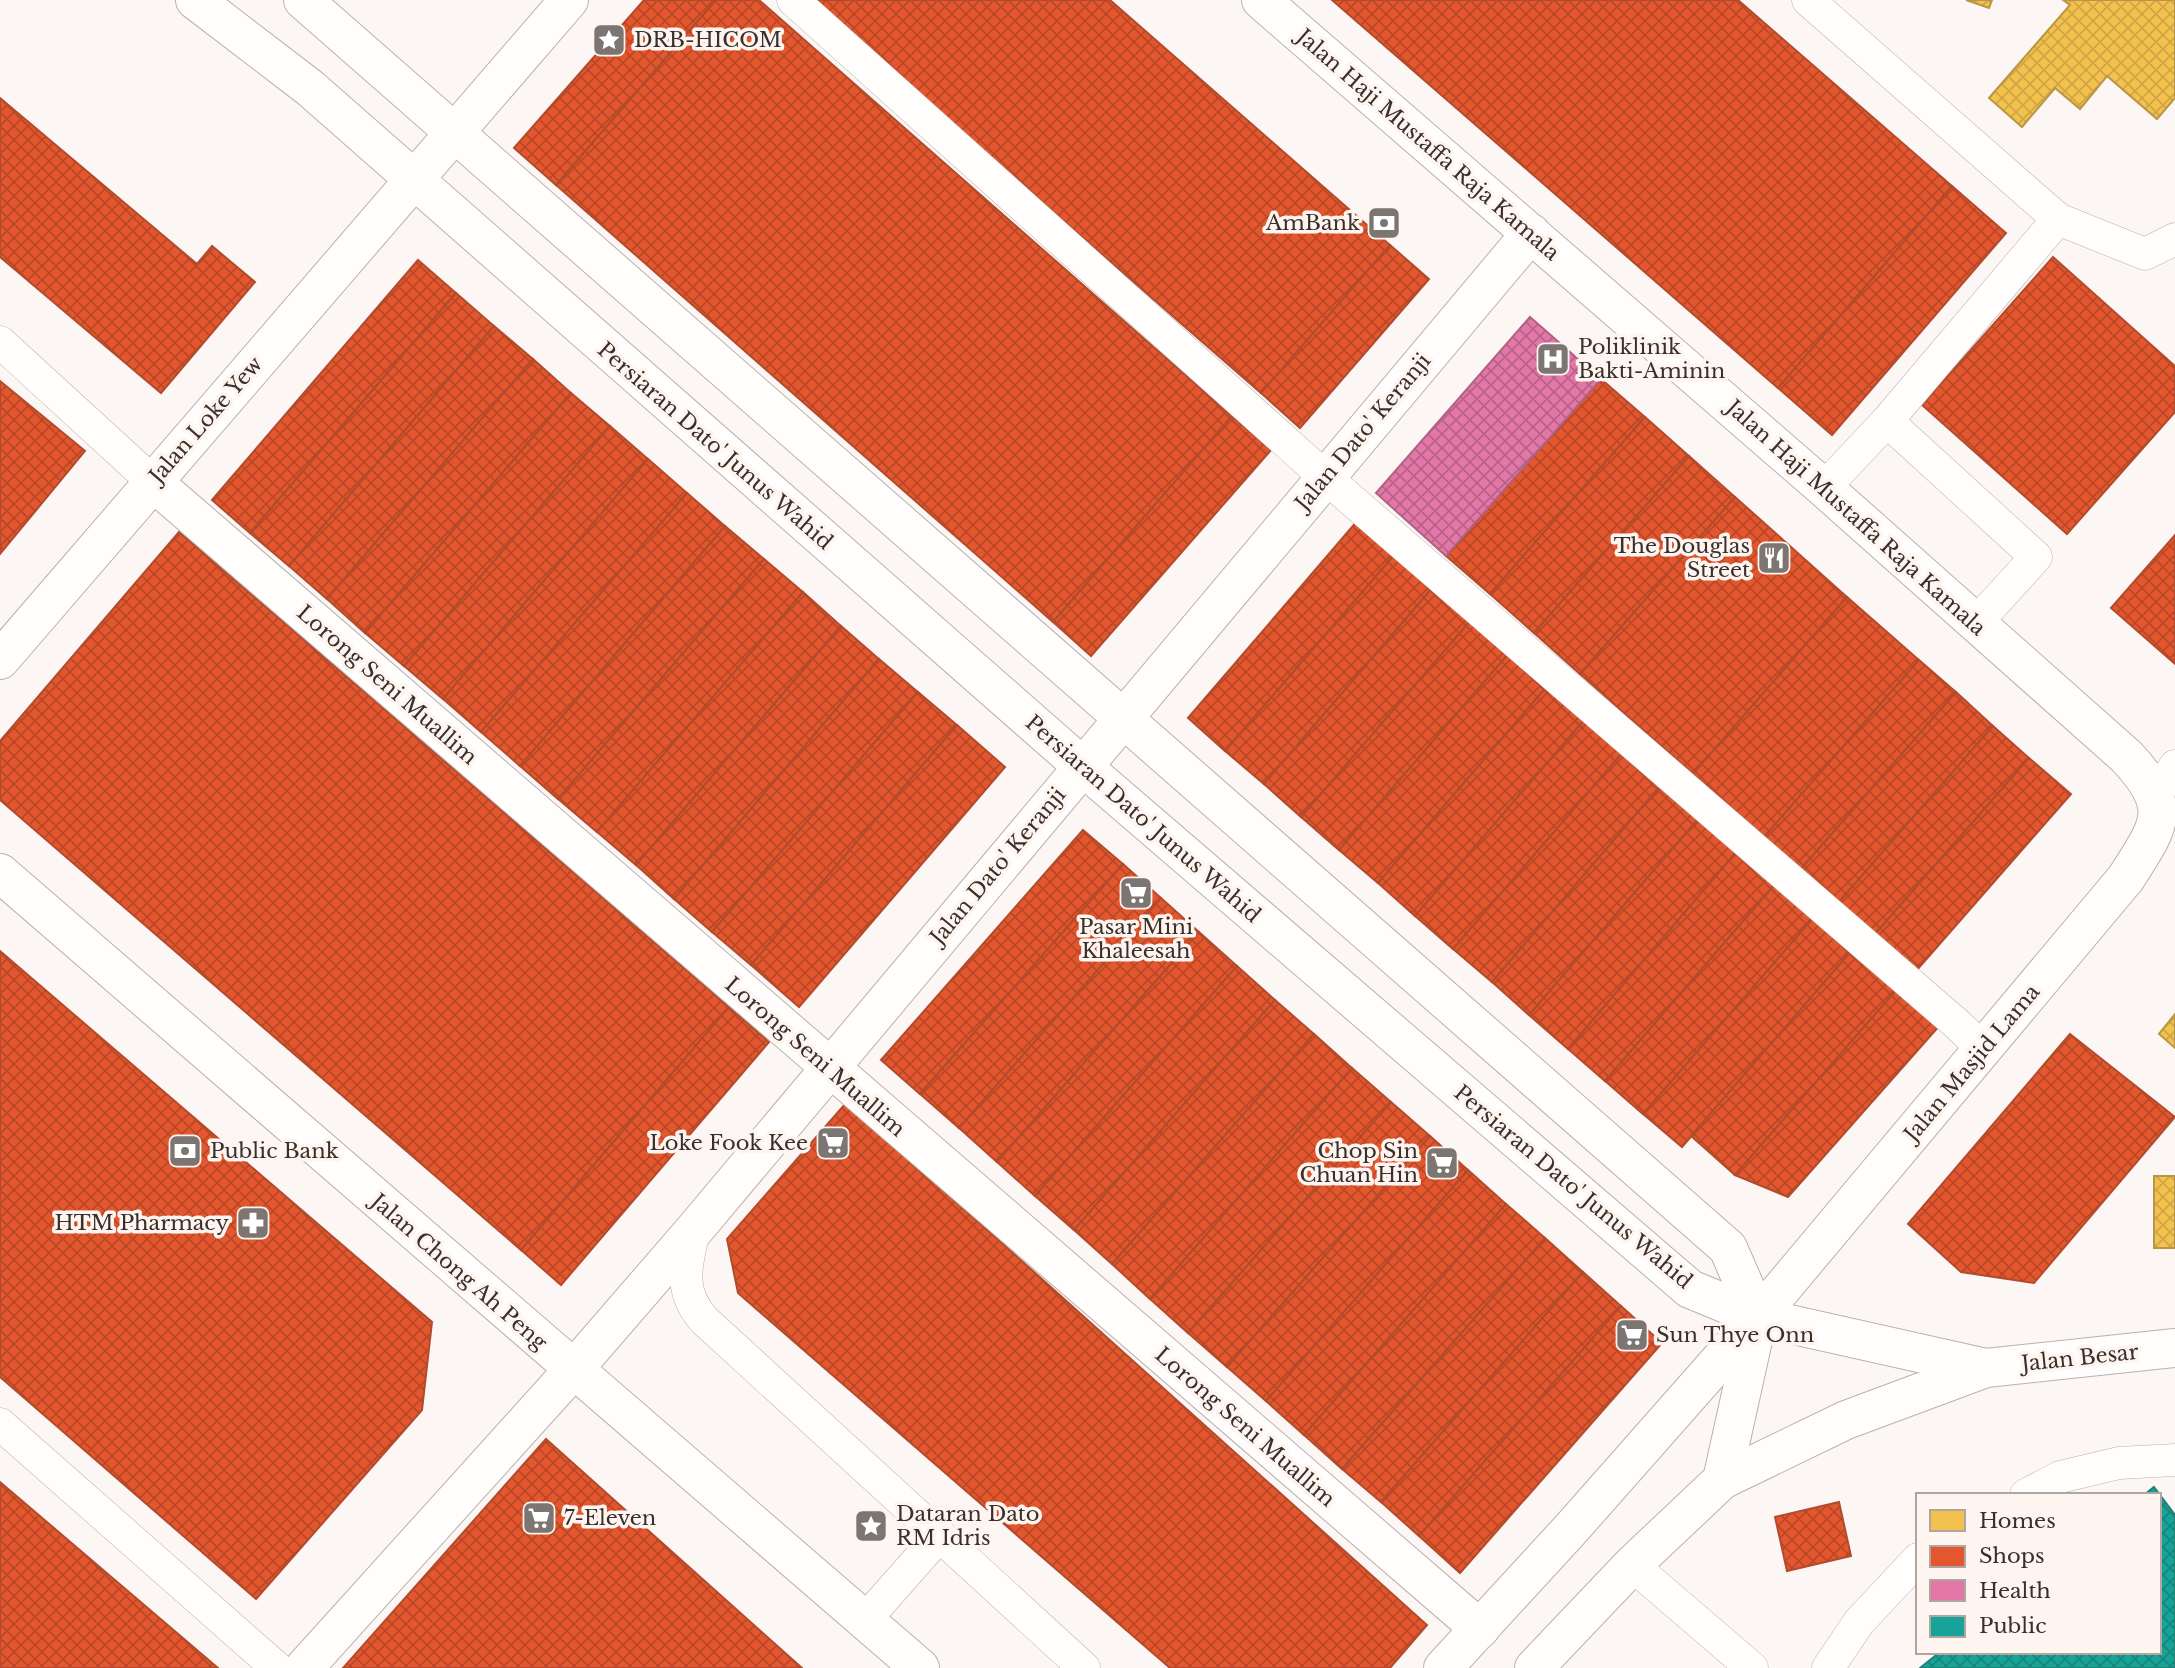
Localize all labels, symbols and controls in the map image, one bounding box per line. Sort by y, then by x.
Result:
place icon: DRB-HICOM [590,21,628,59]
street label: Jalan Haji Mustaffa Raja Kamala [1289,22,1565,267]
place label: DRB-HICOM [634,27,782,53]
bank icon: AmBank [1365,204,1403,242]
place label: AmBank [1265,210,1360,236]
place label: Poliklinik Bakti-Aminin [1578,334,1725,384]
street label: Persiaran Dato' Junus Wahid [592,337,838,555]
hospital icon: Poliklinik Bakti-Aminin [1534,340,1572,378]
street label: Jalan Dato' Keranji [1288,348,1436,518]
street label: Jalan Loke Yew [142,351,268,491]
street label: Jalan Haji Mustaffa Raja Kamala [1719,393,1991,642]
place label: The Douglas Street [1614,533,1750,583]
restaurant icon: The Douglas Street [1755,539,1793,577]
street label: Lorong Seni Muallim [292,600,483,771]
street label: Persiaran Dato' Junus Wahid [1020,710,1266,928]
street label: Jalan Dato' Keranji [923,782,1071,952]
supermarket icon: Pasar Mini Khaleesah [1117,874,1155,912]
place label: Pasar Mini Khaleesah [1079,914,1193,964]
street label: Lorong Seni Muallim [720,972,911,1143]
street label: Jalan Masjid Lama [1897,979,2046,1149]
street label: Persiaran Dato' Junus Wahid [1449,1080,1697,1294]
supermarket icon: Loke Fook Kee [814,1124,852,1162]
place label: Loke Fook Kee [649,1130,808,1156]
bank icon: Public Bank [166,1132,204,1170]
place label: Public Bank [210,1138,339,1164]
place label: Chop Sin Chuan Hin [1299,1138,1418,1188]
supermarket icon: Chop Sin Chuan Hin [1423,1144,1461,1182]
street label: Jalan Chong Ah Peng [363,1186,553,1356]
pharmacy icon: HTM Pharmacy [234,1204,272,1242]
place label: HTM Pharmacy [54,1210,230,1236]
supermarket icon: Sun Thye Onn [1613,1316,1651,1354]
place label: Sun Thye Onn [1656,1322,1814,1348]
street label: Jalan Besar [2017,1339,2140,1377]
street label: Lorong Seni Muallim [1150,1342,1341,1513]
legend [1916,1493,2161,1654]
supermarket icon: 7-Eleven [520,1499,558,1537]
place label: Dataran Dato RM Idris [896,1501,1040,1551]
place label: 7-Eleven [564,1505,656,1531]
place icon: Dataran Dato RM Idris [852,1507,890,1545]
text: Homes [1979,1508,2056,1534]
text: Shops [1979,1543,2045,1569]
text: Health [1979,1578,2051,1604]
text: Public [1979,1613,2046,1639]

